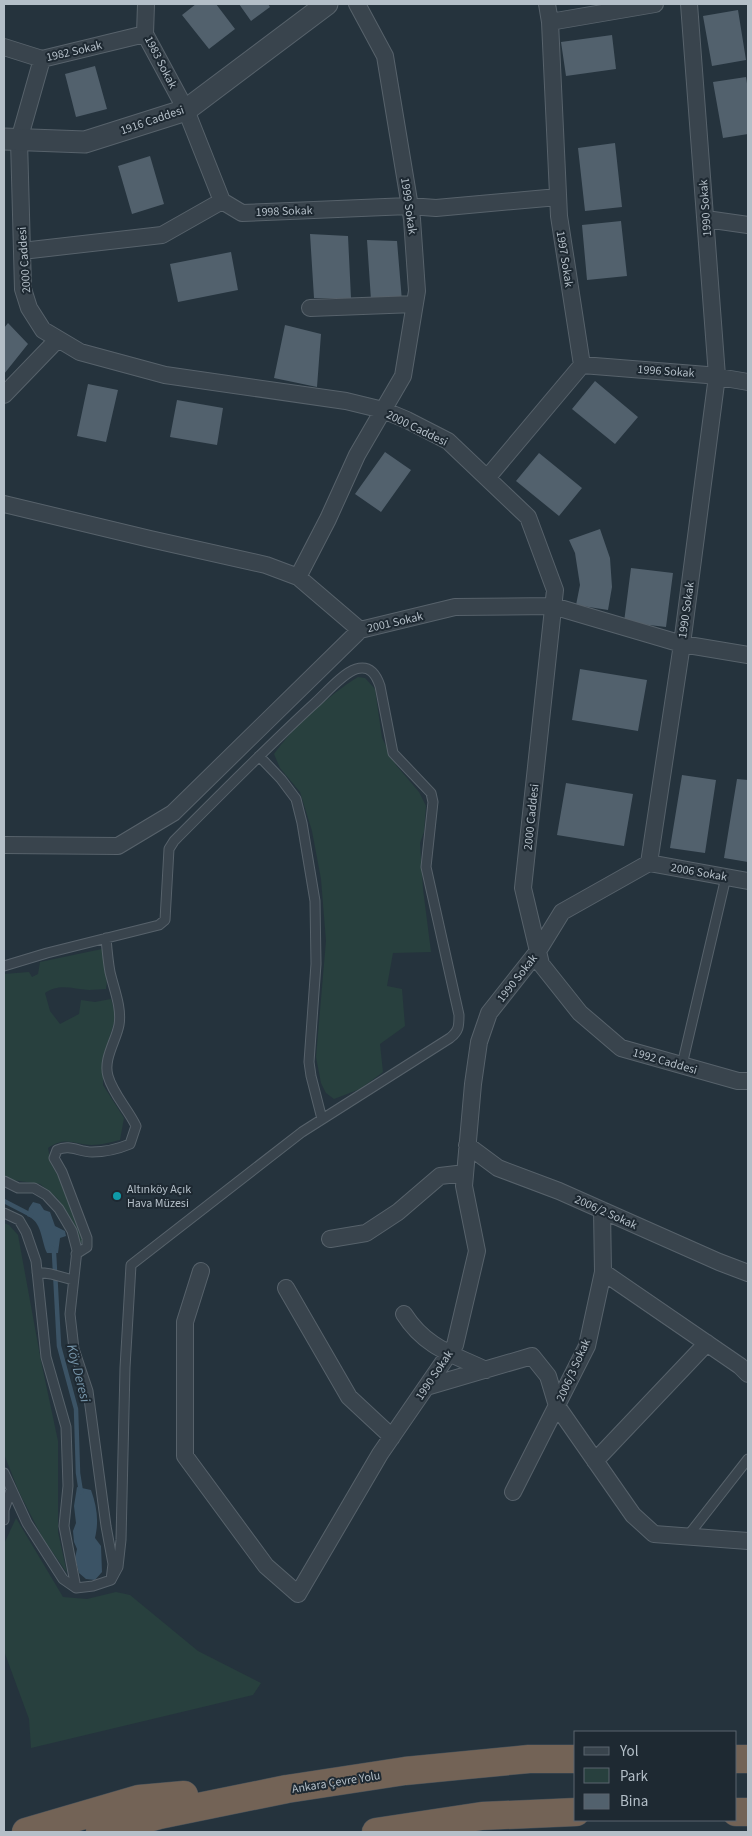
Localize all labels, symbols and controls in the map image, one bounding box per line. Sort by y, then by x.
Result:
street label: 1983 Sokak [140,33,181,92]
street label: 1982 Sokak [44,37,104,66]
street label: 1916 Caddesi [118,102,186,139]
street label: 1999 Sokak [396,177,421,236]
street label: 1990 Sokak [695,179,716,237]
street label: 1998 Sokak [255,202,313,221]
street label: 2000 Caddesi [14,226,35,294]
street label: 1997 Sokak [552,230,577,289]
street label: 1996 Sokak [637,361,695,382]
street label: 2000 Caddesi [383,406,450,451]
street label: 1990 Sokak [674,581,699,639]
street label: 2001 Sokak [365,608,425,637]
street label: 2000 Caddesi [520,783,543,851]
street label: 2006 Sokak [669,859,728,886]
street label: 1990 Sokak [493,951,542,1006]
street label: 1992 Caddesi [631,1044,699,1079]
place label: Altınköy Açık Hava Müzesi [127,1181,191,1212]
marker: Altınköy Açık Hava Müzesi [111,1190,123,1202]
street label: 2006/2 Sokak [572,1191,640,1234]
street label: 2006/3 Sokak [552,1336,595,1404]
water label: Köy Deresi [61,1342,95,1405]
street label: 1990 Sokak [411,1347,457,1404]
legend [574,1731,737,1821]
text: Yol [619,1741,639,1762]
text: Park [620,1766,649,1787]
street label: Ankara Çevre Yolu [291,1767,382,1798]
text: Bina [620,1791,648,1812]

